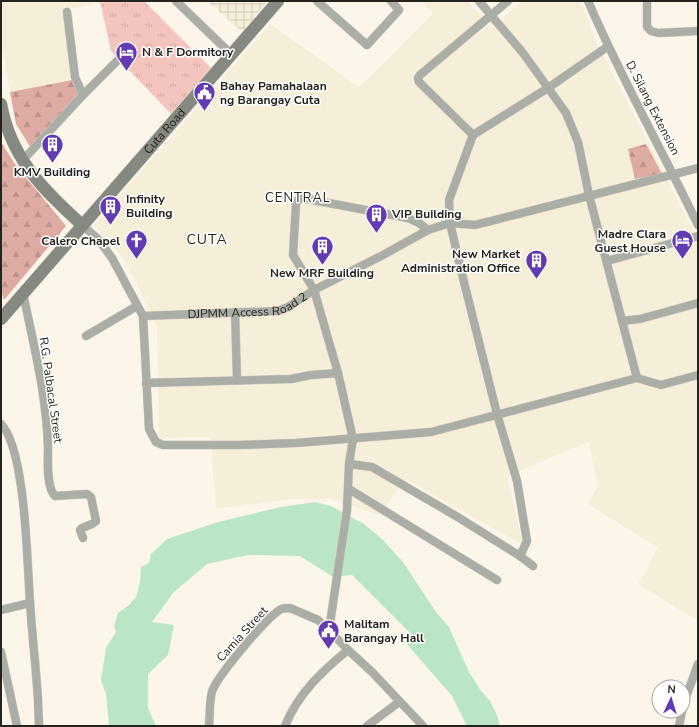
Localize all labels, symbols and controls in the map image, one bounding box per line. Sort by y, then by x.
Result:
hotel icon: N & F Dormitory [114,39,140,72]
place label: N & F Dormitory [142,44,234,60]
street label: D. Silang Extension [622,58,684,158]
place label: Bahay Pamahalaan ng Barangay Cuta [220,78,327,108]
public building icon: Bahay Pamahalaan ng Barangay Cuta [191,80,217,113]
street label: Cuta Road [140,105,189,158]
building icon: KMV Building [39,132,65,165]
place label: KMV Building [14,164,90,180]
district label: CENTRAL [265,189,331,207]
place label: Infinity Building [126,191,173,221]
building icon: Infinity Building [98,193,124,226]
building icon: VIP Building [364,201,390,234]
place label: VIP Building [391,206,462,222]
place label: Madre Clara Guest House [595,226,666,256]
church icon: Calero Chapel [123,228,149,261]
hotel icon: Madre Clara Guest House [669,228,695,261]
district label: CUTA [186,230,228,249]
place label: Calero Chapel [41,233,120,249]
building icon: New MRF Building [309,233,335,266]
place label: New Market Administration Office [401,246,520,276]
building icon: New Market Administration Office [523,248,549,281]
place label: New MRF Building [270,265,374,281]
street label: DJPMM Access Road 2 [187,289,310,322]
street label: R.G. Palbacal Street [36,336,66,445]
street label: Camia Street [213,602,272,665]
place label: Malitam Barangay Hall [344,616,424,646]
public building icon: Malitam Barangay Hall [315,618,341,651]
north arrow [651,679,691,719]
text: N [667,682,676,697]

